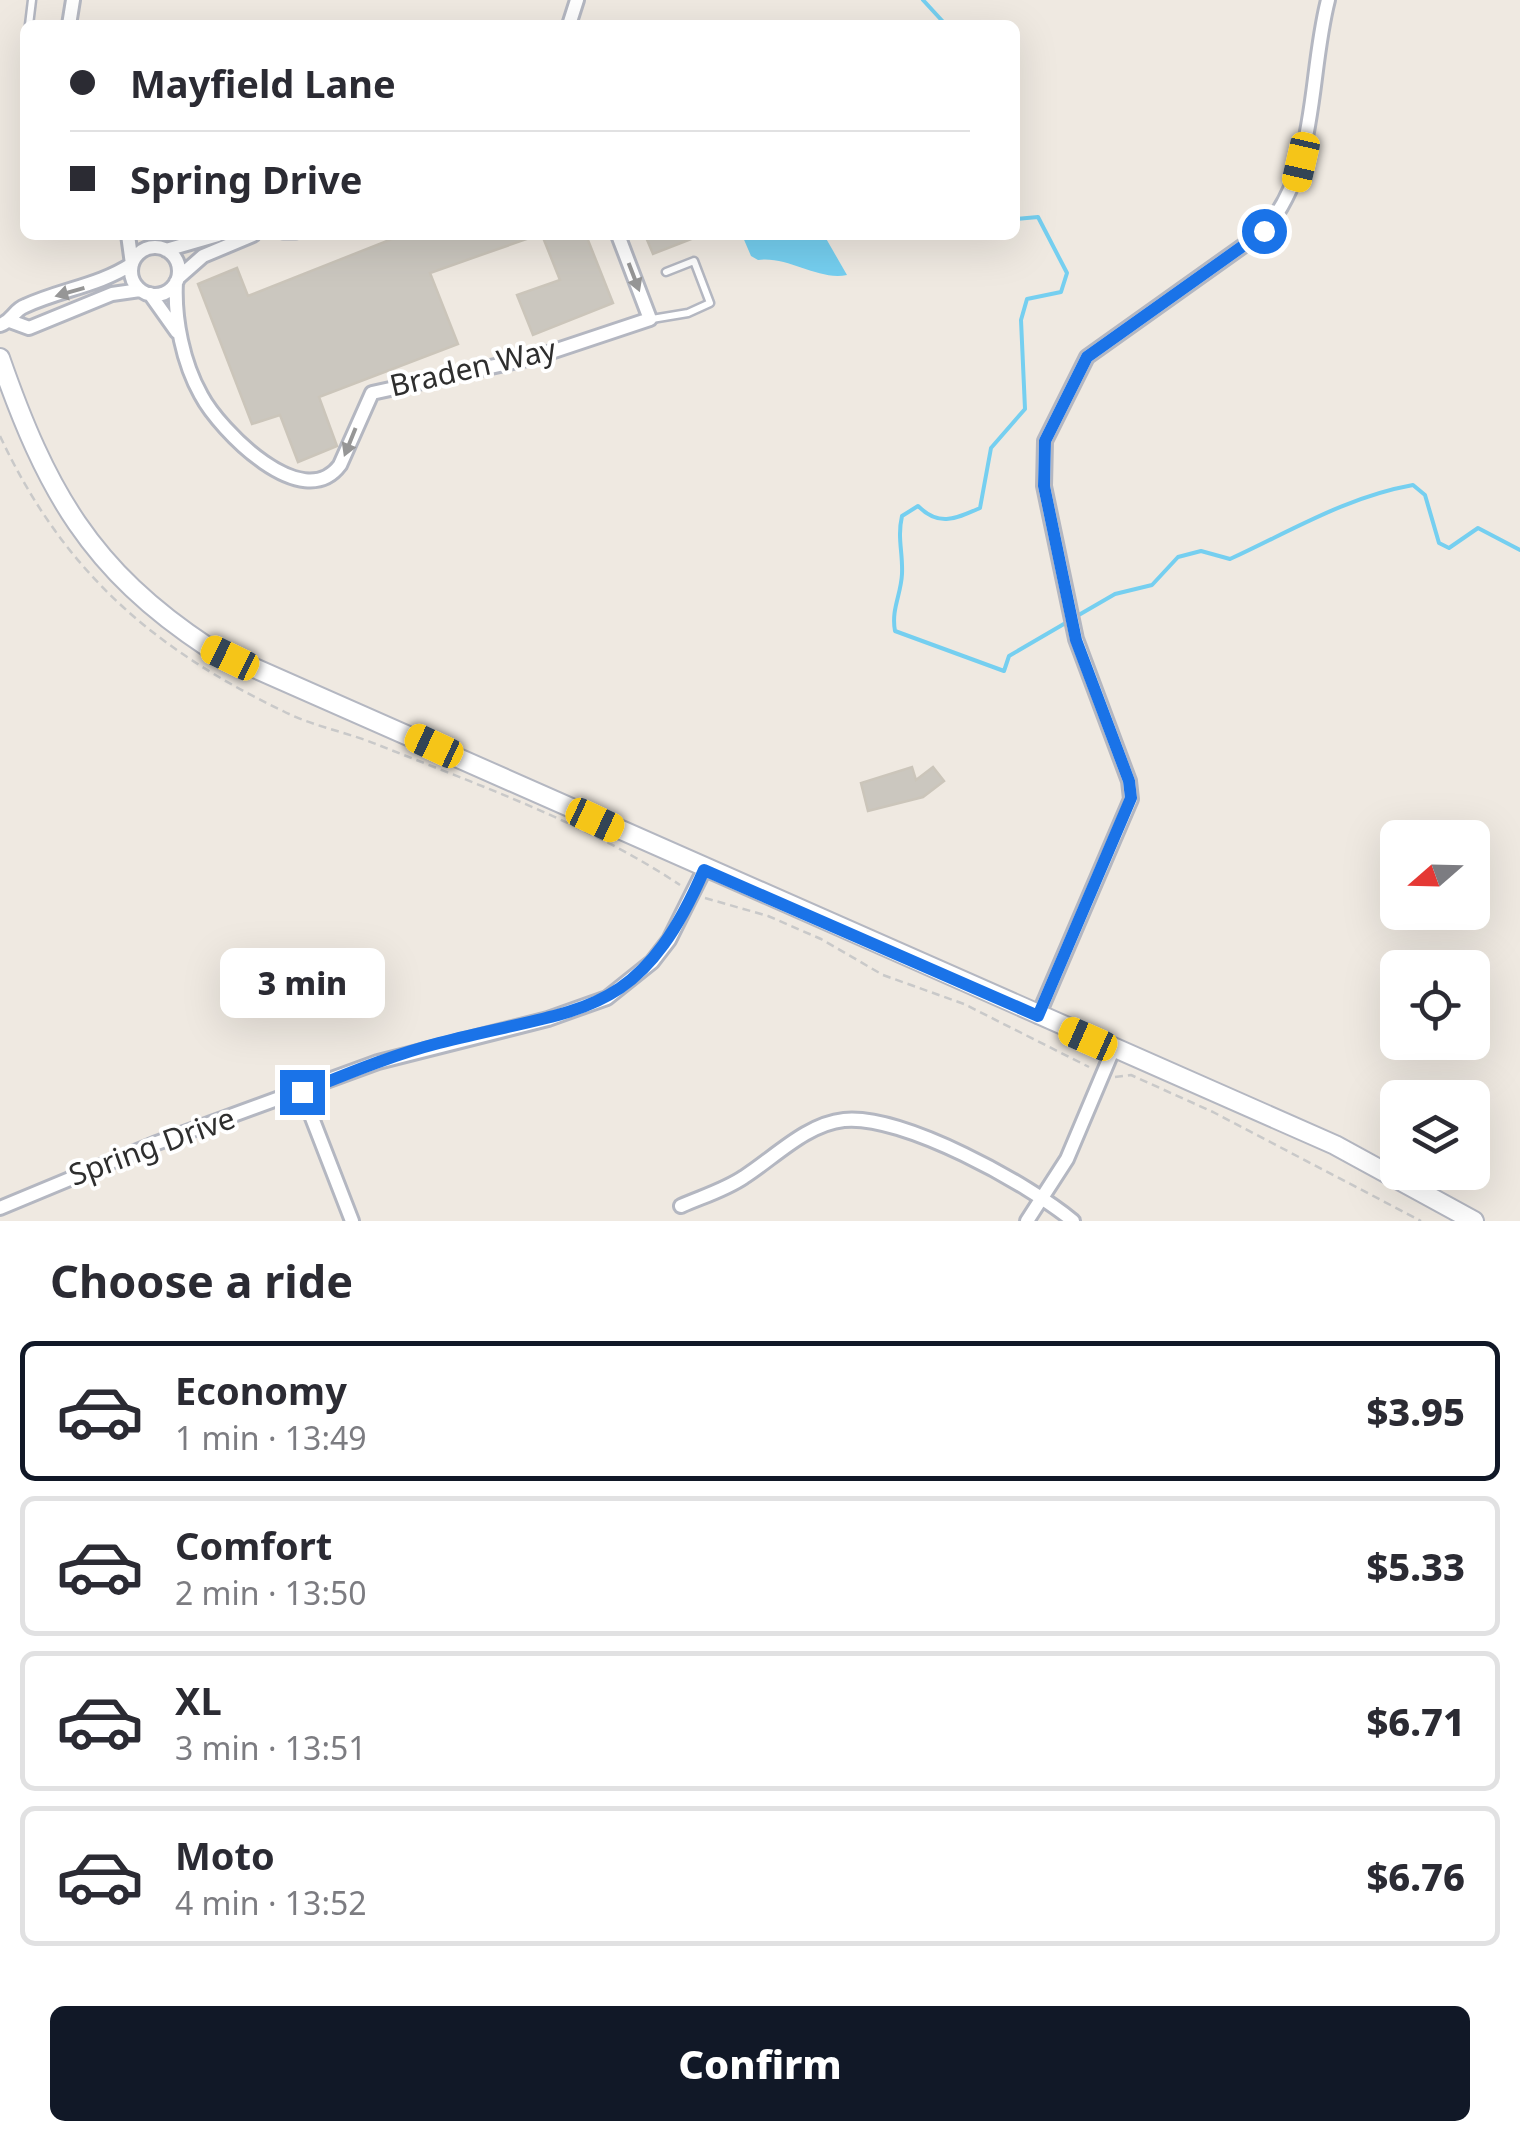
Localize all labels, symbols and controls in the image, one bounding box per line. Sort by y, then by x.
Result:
text: Mayfield Lane [130,57,396,109]
car [1280,129,1322,195]
text: Spring Drive [130,153,362,205]
route start [1242,209,1287,254]
one-way arrow [627,262,643,292]
one-way arrow [54,285,84,300]
street label: Braden Way [386,327,560,406]
one-way arrow [341,427,357,457]
car [196,631,264,685]
car [400,720,468,772]
car [561,794,629,846]
north arrow [1380,820,1490,930]
map controls [1380,820,1490,1190]
callout: 3 min [220,947,384,1017]
button: locate [1380,950,1490,1060]
text: 3 min [258,961,347,1004]
car [1054,1013,1122,1065]
route end [280,1070,325,1115]
button: layers [1380,1080,1490,1190]
street label: Spring Drive [63,1097,240,1195]
text: Choose a ride [50,1250,353,1311]
text: Economy [175,1364,347,1416]
icon: car [55,1366,145,1456]
text: $3.95 [1366,1385,1465,1437]
text: 1 min · 13:49 [175,1416,367,1459]
text: Comfort [175,1519,332,1571]
icon: car [55,1521,145,1611]
text: $5.33 [1366,1540,1465,1592]
text: 2 min · 13:50 [175,1571,367,1614]
text: XL [175,1674,222,1726]
icon: car [55,1676,145,1766]
text: $6.71 [1366,1695,1465,1747]
text: 3 min · 13:51 [175,1726,367,1769]
text: Moto [175,1829,275,1881]
icon: car [55,1831,145,1921]
text: $6.76 [1366,1850,1465,1902]
text: 4 min · 13:52 [175,1881,367,1924]
button: Confirm [50,2006,1470,2121]

